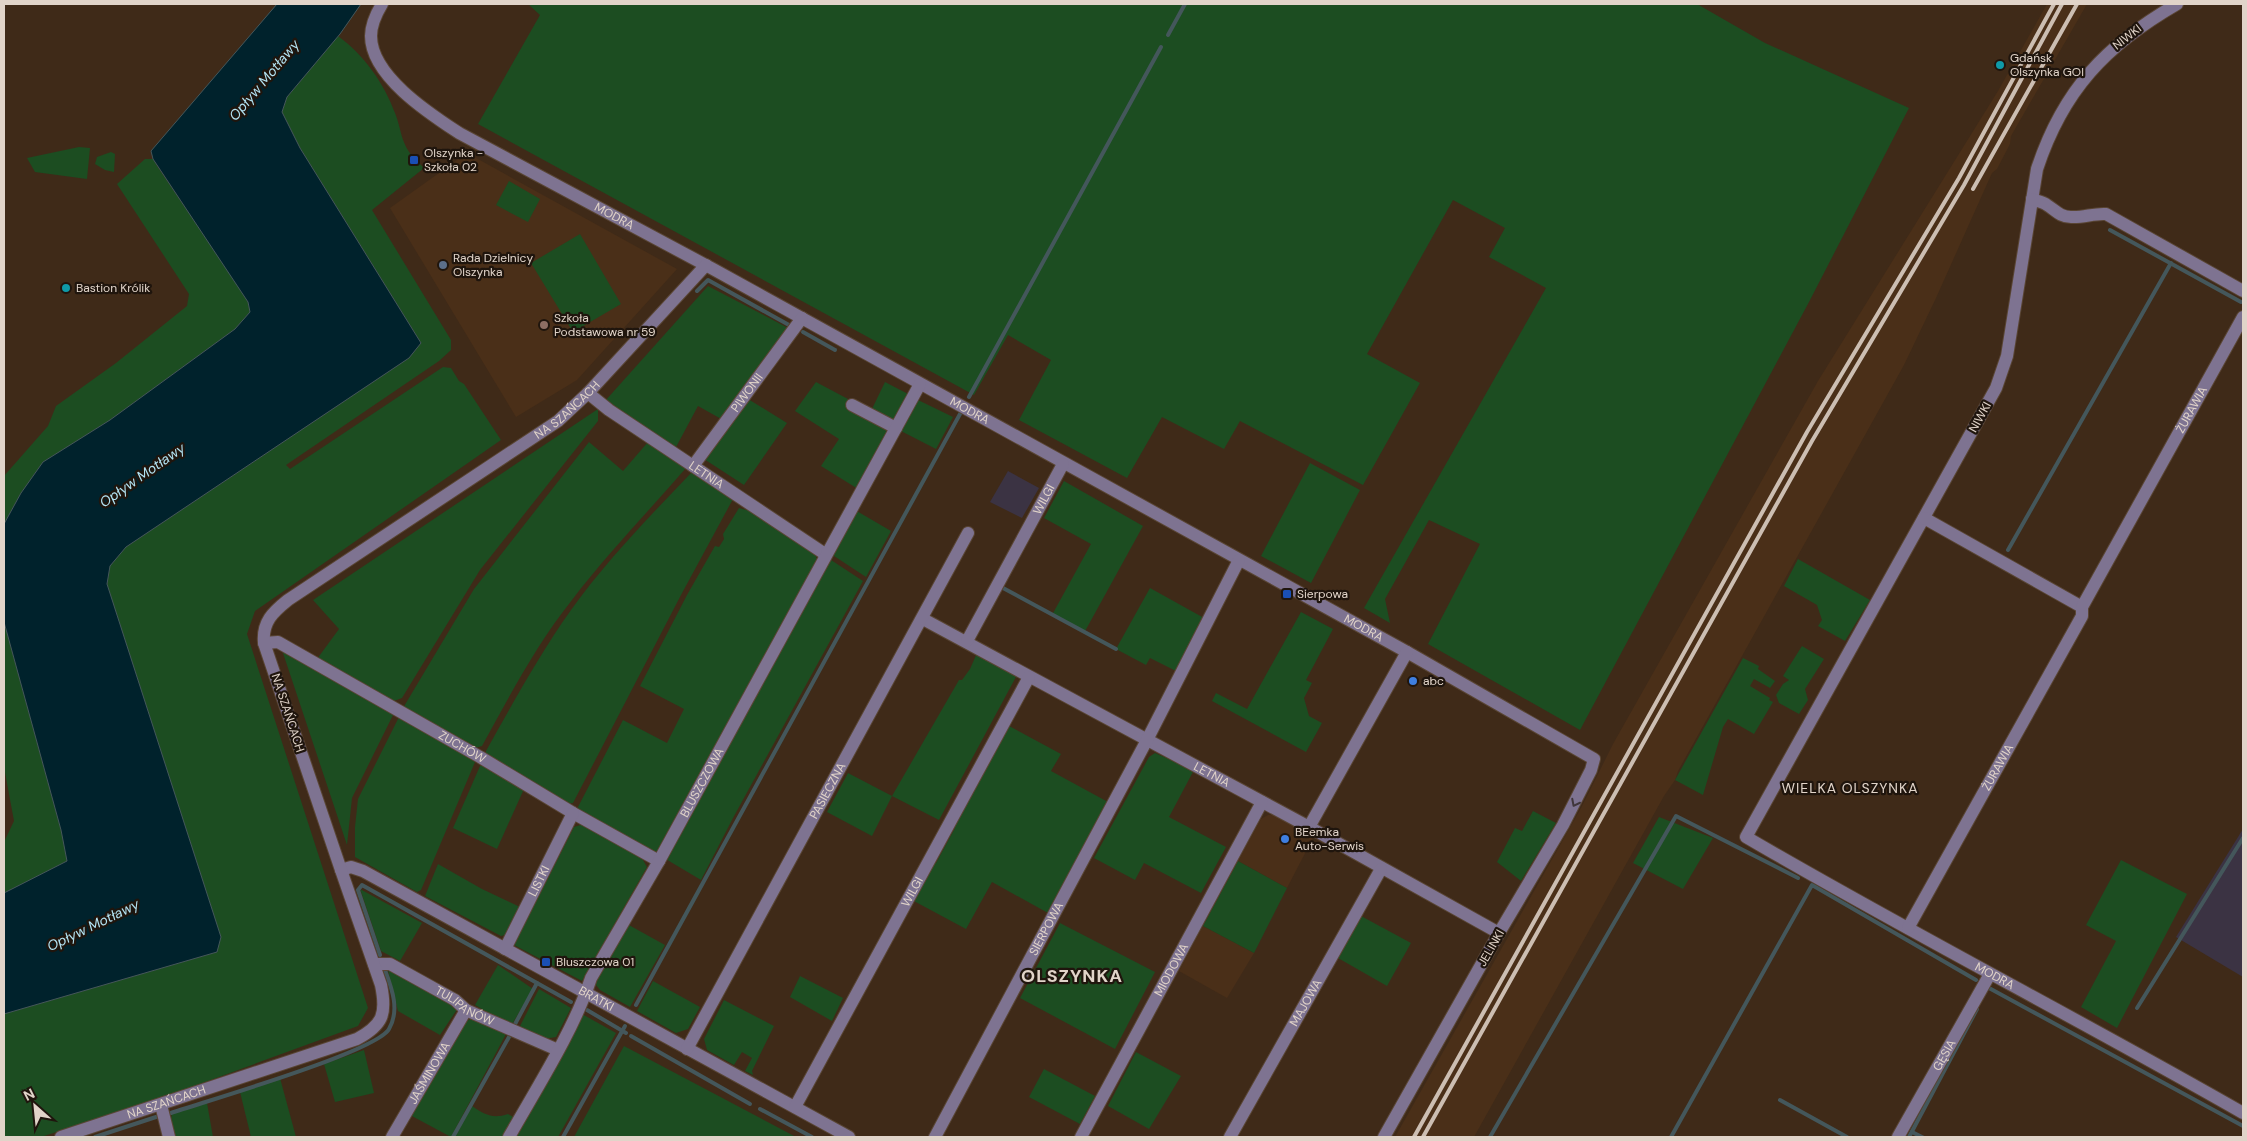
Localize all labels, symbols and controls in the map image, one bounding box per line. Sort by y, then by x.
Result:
street label: NIWKI [2109,21,2145,53]
water label: Opływ Motławy [225,35,304,124]
place label: Gdańsk Olszynka GOl [2010,50,2084,80]
marker: Gdańsk Olszynka GOl [1994,59,2006,71]
place label: Olszynka - Szkoła 02 [424,145,483,175]
marker: Olszynka - Szkoła 02 [408,154,420,166]
street label: MODRA [592,199,637,233]
place label: Rada Dzielnicy Olszynka [453,250,533,280]
marker: Rada Dzielnicy Olszynka [437,259,449,271]
place label: Bastion Królik [76,280,150,296]
marker: Bastion Królik [60,282,72,294]
place label: Szkoła Podstawowa nr 59 [554,310,656,340]
marker: Szkoła Podstawowa nr 59 [538,319,550,331]
street label: PIWONII [727,370,767,415]
street label: NA SZAŃCACH [531,377,603,443]
street label: ŻURAWIA [2172,383,2211,436]
street label: MODRA [947,393,992,428]
street label: NIWKI [1965,399,1995,435]
water label: Opływ Motławy [96,438,189,511]
street label: LETNIA [686,457,727,492]
street label: WILGI [1029,482,1058,517]
place label: Sierpowa [1297,586,1348,602]
marker: Sierpowa [1281,588,1293,600]
street label: MODRA [1341,611,1386,645]
street label: NA SZAŃCACH [268,672,308,754]
place label: abc [1423,673,1444,689]
marker: abc [1407,675,1419,687]
street label: ZUCHÓW [436,727,489,767]
street label: ŻURAWIA [1978,741,2017,793]
street label: BLUSZCZOWA [676,745,727,820]
street label: LETNIA [1191,758,1233,791]
street label: PASIECZNA [806,760,849,822]
district label: WIELKA OLSZYNKA [1781,779,1919,797]
one-way arrow [1570,798,1581,807]
place label: BEemka Auto-Serwis [1295,824,1364,854]
marker: BEemka Auto-Serwis [1279,833,1291,845]
street label: LISTKI [525,863,553,899]
street label: WILGI [897,874,927,910]
water label: Opływ Motławy [44,894,143,955]
street label: SIERPOWA [1025,899,1067,958]
street label: JELINKI [1474,927,1508,969]
street label: MIODOWA [1150,940,1192,999]
place label: Bluszczowa 01 [556,954,634,970]
marker: Bluszczowa 01 [540,956,552,968]
street label: MODRA [1972,959,2017,993]
district label: OLSZYNKA [1021,964,1123,988]
street label: MAJOWA [1286,976,1325,1029]
street label: TULIPANÓW [432,983,497,1029]
street label: BRATKI [576,983,617,1015]
street label: GĘSIA [1929,1037,1959,1074]
street label: JAŚMINOWA [405,1039,454,1107]
north arrow [10,1081,60,1131]
street label: NA SZAŃCACH [125,1082,208,1123]
text: N [20,1084,38,1105]

